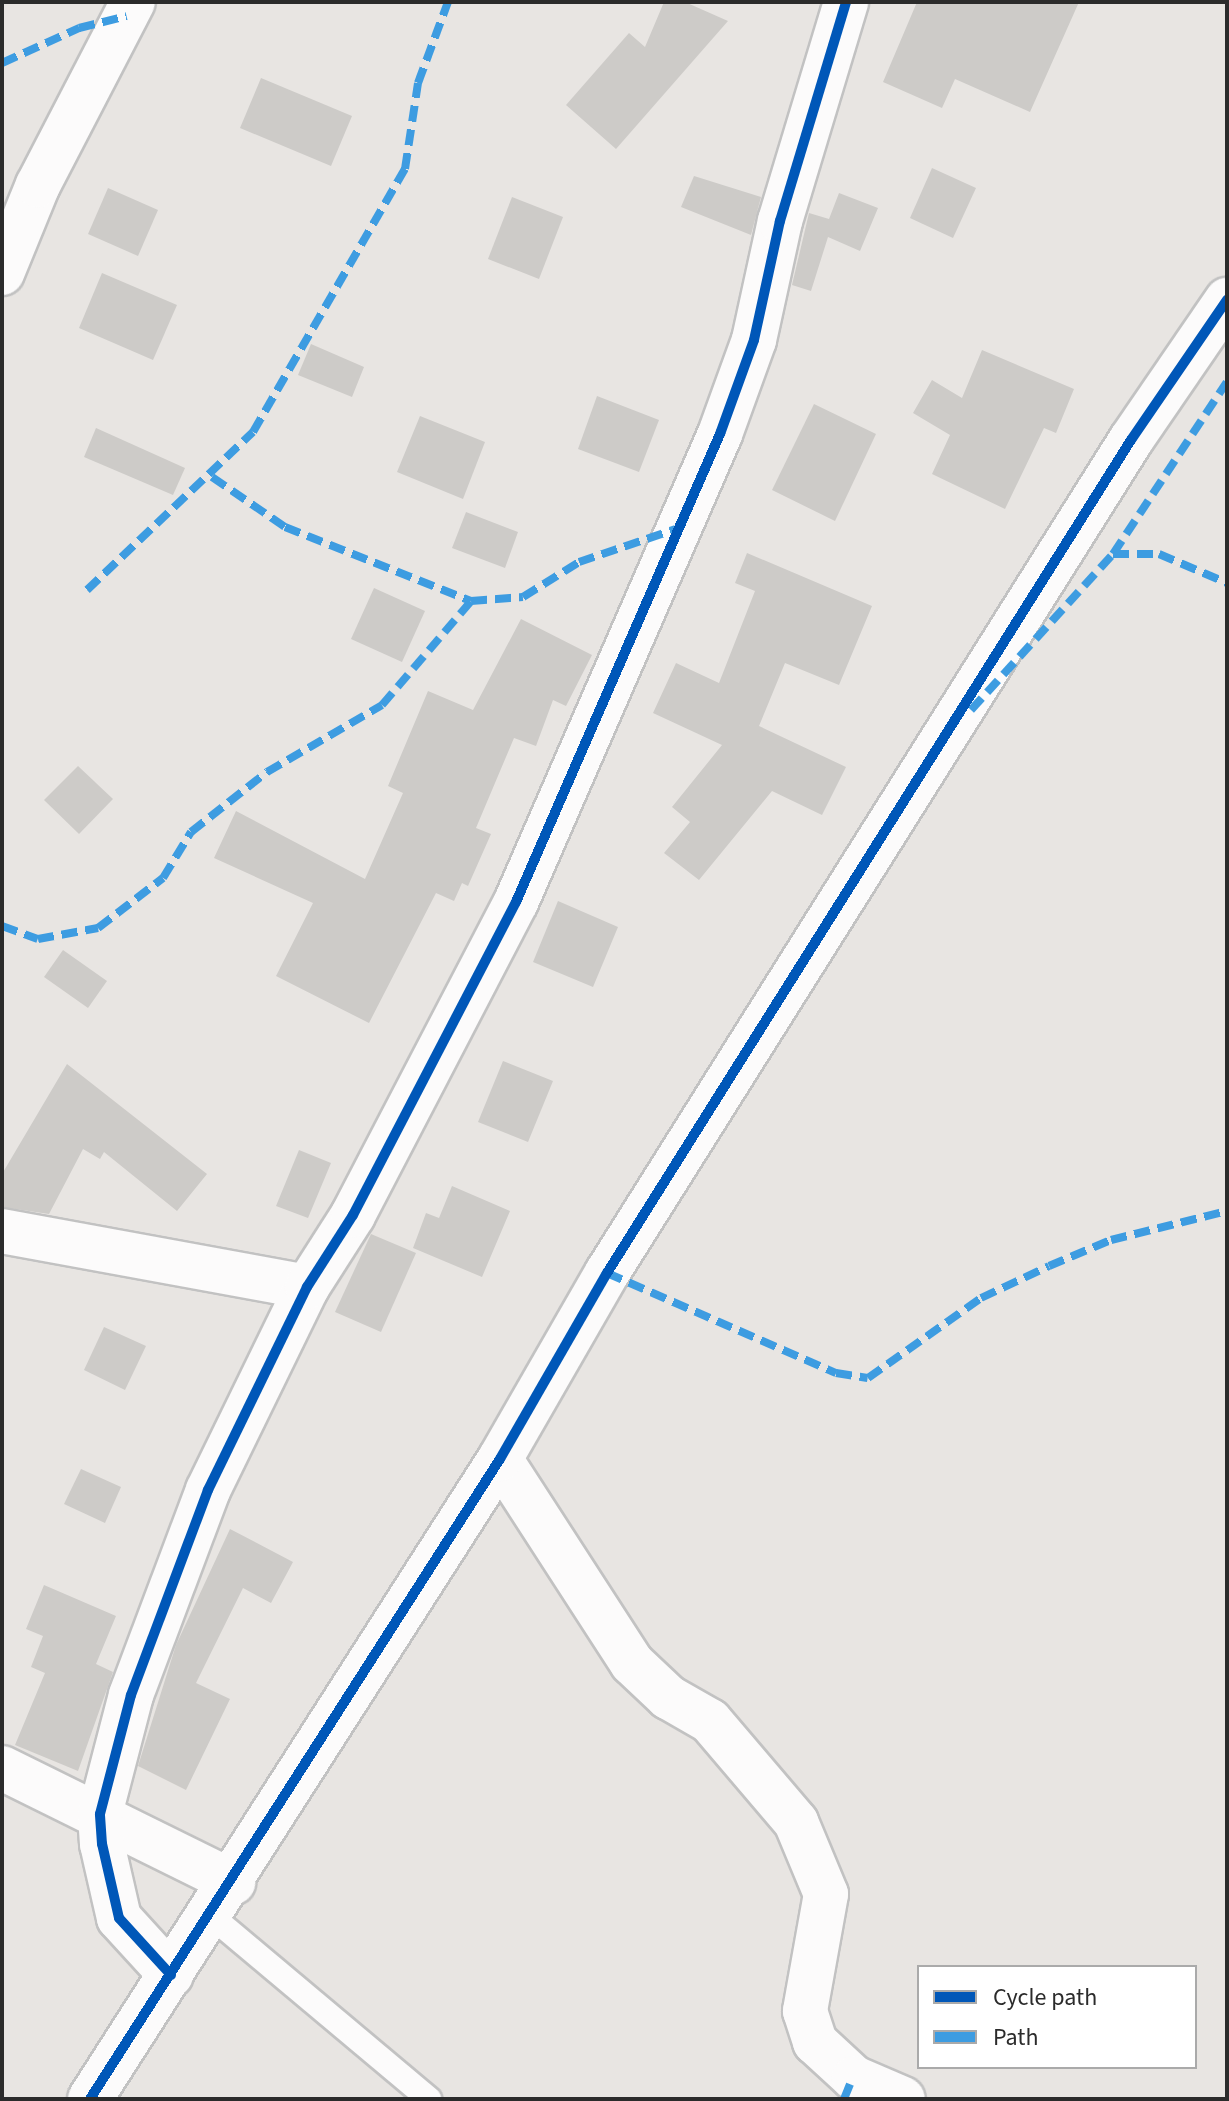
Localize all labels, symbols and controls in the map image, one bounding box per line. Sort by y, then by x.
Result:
legend [917,1965,1197,2069]
text: Cycle path [993,1980,1097,2015]
text: Path [993,2020,1039,2055]

